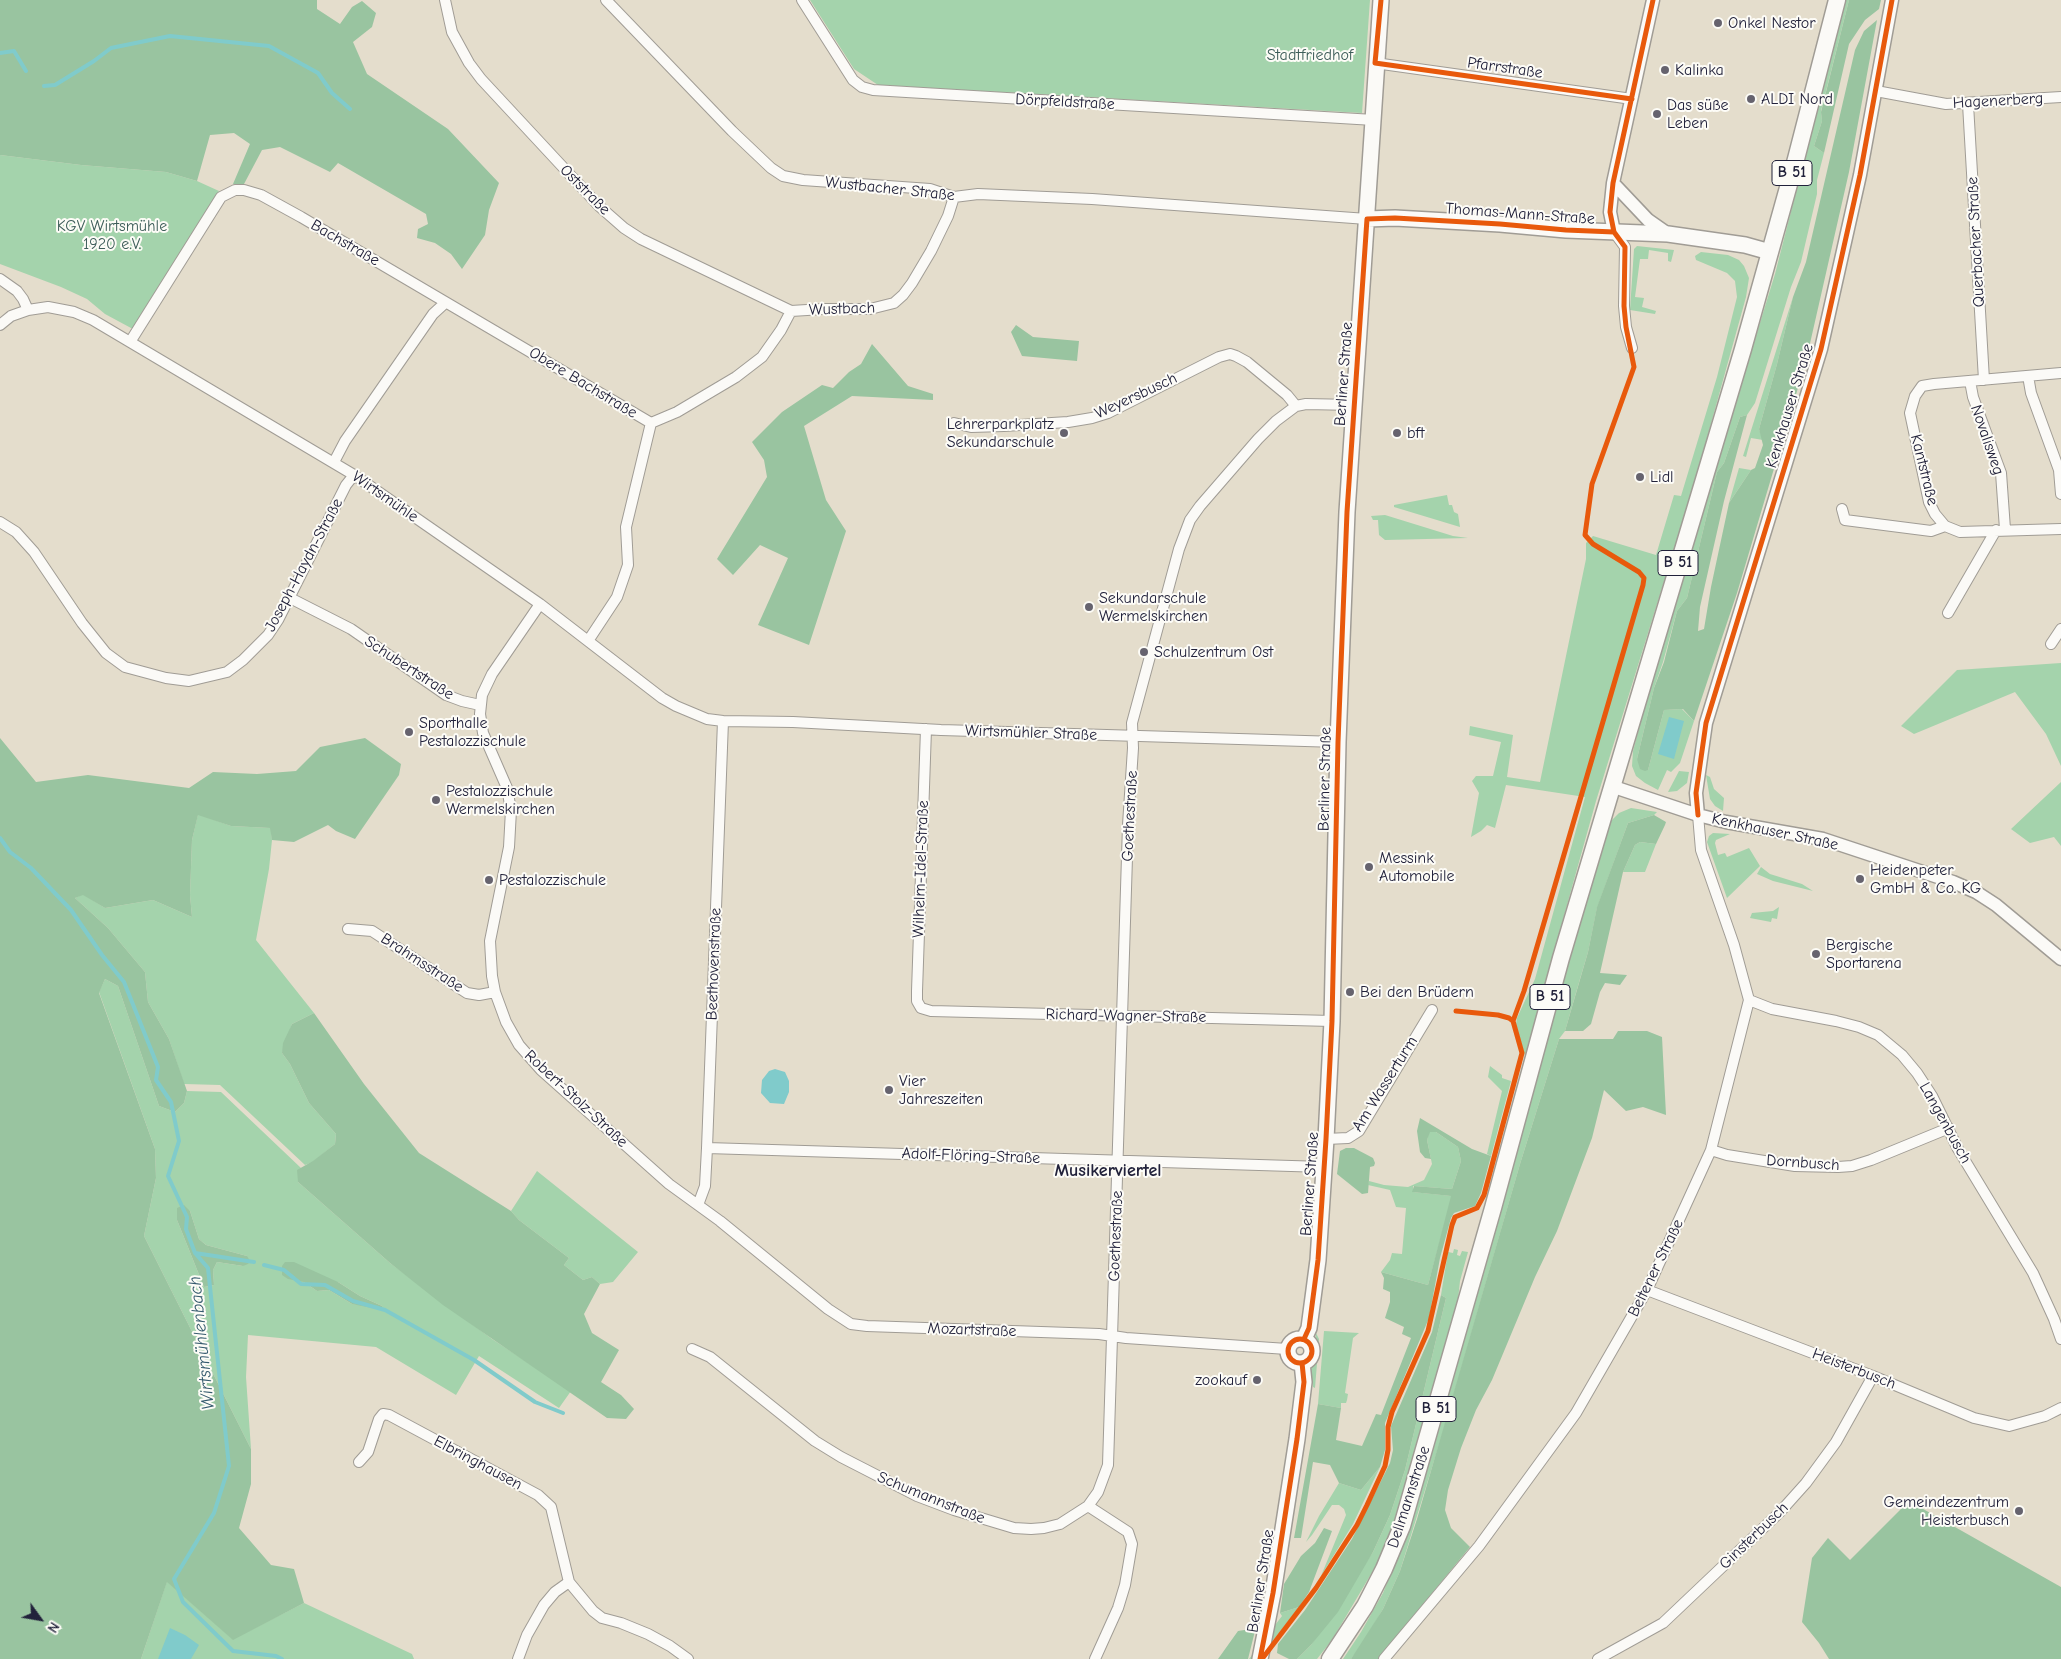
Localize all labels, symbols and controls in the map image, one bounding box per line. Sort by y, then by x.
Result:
place label: Onkel Nestor [1728,13,1816,33]
marker: Onkel Nestor [1712,17,1724,29]
park label: Stadtfriedhof [1267,45,1353,65]
street label: Pfarrstraße [1466,53,1544,83]
place label: Kalinka [1675,60,1724,80]
marker: Kalinka [1659,64,1671,76]
place label: ALDI Nord [1761,89,1833,109]
street label: Hagenerberg [1952,89,2044,113]
street label: Dörpfeldstraße [1015,90,1115,114]
marker: ALDI Nord [1745,93,1757,105]
place label: Das süße Leben [1667,95,1729,133]
marker: Das süße Leben [1651,108,1663,120]
road number: B 51 [1772,160,1812,186]
street label: Oststraße [556,161,614,219]
street label: Wustbacher Straße [824,173,956,205]
street label: Querbacher Straße [1963,176,1989,308]
street label: Thomas-Mann-Straße [1445,199,1595,229]
park label: KGV Wirtsmühle 1920 e.V. [57,216,167,254]
street label: Bachstraße [307,216,383,270]
street label: Wustbach [808,298,876,320]
street label: Berliner Straße [1331,321,1357,427]
street label: Kenkhauser Straße [1762,341,1818,471]
street label: Obere Bachstraße [525,343,641,423]
street label: Weyersbusch [1092,369,1180,423]
street label: Novalisweg [1966,402,2008,478]
place label: Lehrerparkplatz Sekundarschule [947,414,1054,452]
place label: bft [1407,423,1425,443]
marker: Lehrerparkplatz Sekundarschule [1058,427,1070,439]
marker: bft [1391,427,1403,439]
street label: Kantstraße [1906,432,1942,508]
street label: Wirtsmühle [348,467,422,527]
place label: Lidl [1650,467,1674,487]
marker: Lidl [1634,471,1646,483]
street label: Joseph-Haydn-Straße [261,495,347,635]
road number: B 51 [1658,550,1698,576]
place label: Sekundarschule Wermelskirchen [1099,588,1208,626]
marker: Sekundarschule Wermelskirchen [1083,601,1095,613]
street label: Schubertstraße [361,632,457,704]
place label: Schulzentrum Ost [1154,642,1273,662]
marker: Schulzentrum Ost [1138,646,1150,658]
place label: Sporthalle Pestalozzischule [419,713,526,751]
street label: Wirtsmühler Straße [964,721,1098,745]
marker: Sporthalle Pestalozzischule [403,726,415,738]
street label: Berliner Straße [1314,727,1336,831]
street label: Goethestraße [1118,770,1142,862]
place label: Pestalozzischule Wermelskirchen [446,781,555,819]
marker: Pestalozzischule Wermelskirchen [430,794,442,806]
street label: Wilhelm-Idel-Straße [909,800,933,938]
street label: Kenkhauser Straße [1710,809,1840,855]
place label: Messink Automobile [1379,848,1454,886]
place label: Heidenpeter GmbH & Co. KG [1870,860,1981,898]
marker: Messink Automobile [1363,861,1375,873]
place label: Pestalozzischule [499,870,606,890]
marker: Heidenpeter GmbH & Co. KG [1854,873,1866,885]
marker: Pestalozzischule [483,874,495,886]
street label: Beethovenstraße [702,907,726,1021]
street label: Brahmsstraße [377,929,467,997]
place label: Bergische Sportarena [1826,935,1902,973]
marker: Bergische Sportarena [1810,948,1822,960]
place label: Bei den Brüdern [1360,982,1474,1002]
road number: B 51 [1530,984,1570,1010]
marker: Bei den Brüdern [1344,986,1356,998]
street label: Richard-Wagner-Straße [1046,1005,1206,1027]
street label: Am Wasserturm [1348,1033,1422,1135]
street label: Robert-Stolz-Straße [520,1046,632,1152]
place label: Vier Jahreszeiten [899,1071,983,1109]
street label: Langenbusch [1915,1079,1975,1167]
marker: Vier Jahreszeiten [883,1084,895,1096]
street label: Berliner Straße [1297,1131,1323,1237]
street label: Adolf-Flöring-Straße [901,1144,1041,1168]
street label: Dornbusch [1766,1151,1840,1175]
district label: Musikerviertel [1054,1160,1162,1182]
street label: Goethestraße [1105,1190,1127,1282]
street label: Beltener Straße [1624,1216,1688,1320]
water label: Wirtsmühlenbach [184,1275,220,1411]
street label: Mozartstraße [927,1319,1017,1341]
street label: Heisterbusch [1809,1344,1899,1394]
place label: zookauf [1195,1370,1247,1390]
marker: zookauf [1251,1374,1263,1386]
road number: B 51 [1416,1396,1456,1422]
street label: Elbringhausen [430,1432,526,1494]
street label: Dellmannstraße [1383,1444,1435,1550]
street label: Schumannstraße [874,1468,988,1528]
place label: Gemeindezentrum Heisterbusch [1884,1492,2009,1530]
street label: Ginsterbusch [1715,1498,1793,1574]
marker: Gemeindezentrum Heisterbusch [2013,1505,2025,1517]
street label: Berliner Straße [1243,1528,1279,1634]
north arrow [15,1594,65,1644]
text: N [44,1619,63,1636]

